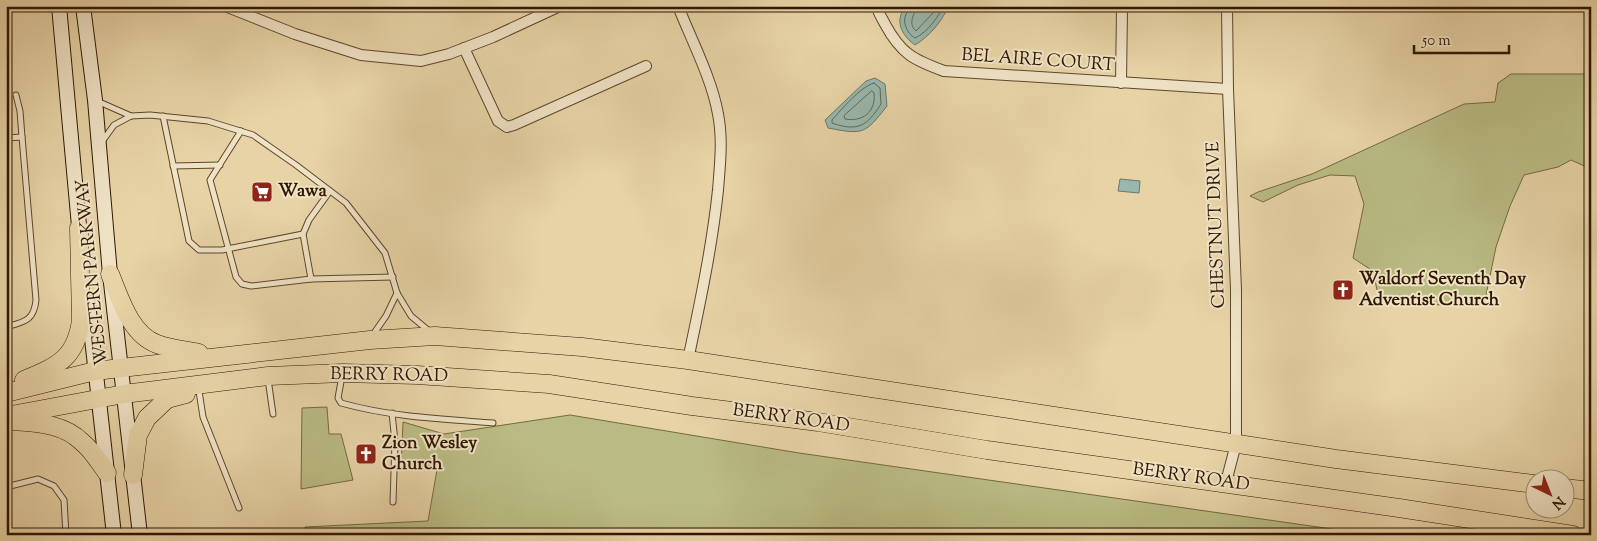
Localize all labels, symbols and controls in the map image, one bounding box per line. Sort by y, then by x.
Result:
scale bar [1414,22,1510,54]
text: 50 m [1421,31,1451,52]
street label: BEL AIRE COURT [960,43,1116,79]
street label: CHESTNUT DRIVE [1201,141,1233,309]
street label: WESTERN PARKWAY [70,177,116,366]
place label: Wawa [278,179,327,205]
supermarket icon: Wawa [250,180,274,204]
place label: Waldorf Seventh Day Adventist Church [1359,267,1526,314]
church icon: Waldorf Seventh Day Adventist Church [1331,278,1355,302]
street label: BERRY ROAD [330,362,448,390]
street label: BERRY ROAD [731,398,851,440]
place label: Zion Wesley Church [382,431,477,478]
church icon: Zion Wesley Church [354,442,378,466]
street label: BERRY ROAD [1131,457,1251,499]
north arrow [1524,468,1574,518]
text: N [1547,491,1568,513]

